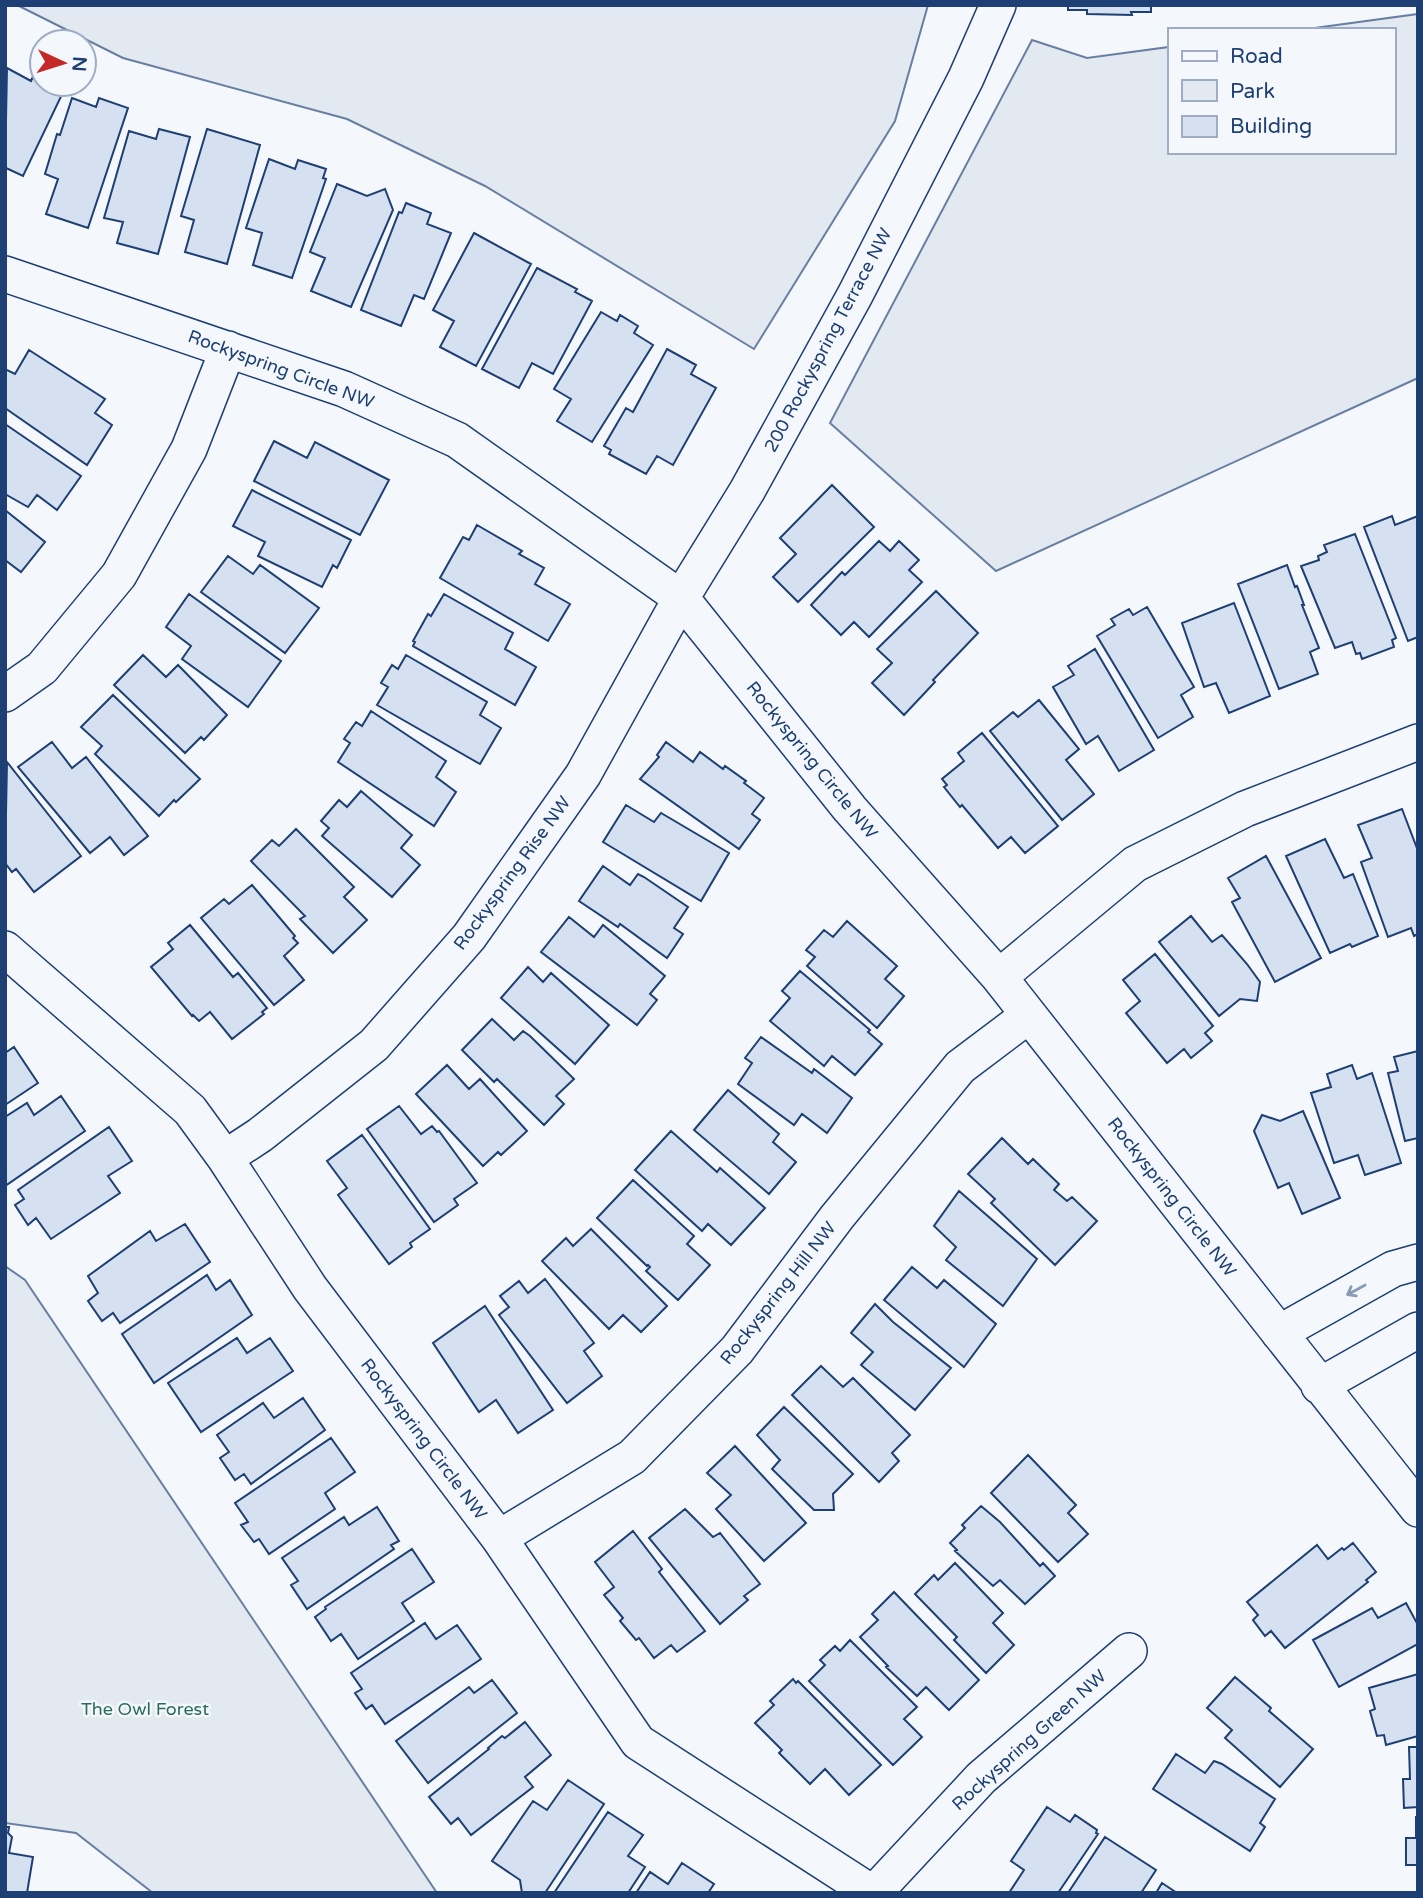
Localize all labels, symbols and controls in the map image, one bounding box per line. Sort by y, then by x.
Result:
north arrow [28,28,98,98]
legend [1168,28,1395,154]
text: Road [1230,44,1283,69]
text: N [67,56,90,72]
text: Park [1230,79,1275,104]
text: Building [1230,114,1312,139]
street label: 200 Rockyspring Terrace NW [759,224,897,456]
street label: Rockyspring Circle NW [185,325,377,413]
street label: Rockyspring Circle NW [742,677,882,843]
street label: Rockyspring Rise NW [449,792,575,954]
street label: Rockyspring Circle NW [1103,1113,1241,1281]
street label: Rockyspring Hill NW [715,1217,841,1369]
one-way arrow [1346,1284,1367,1297]
street label: Rockyspring Circle NW [356,1354,492,1524]
street label: Rockyspring Green NW [947,1665,1111,1815]
park label: The Owl Forest [81,1698,209,1720]

